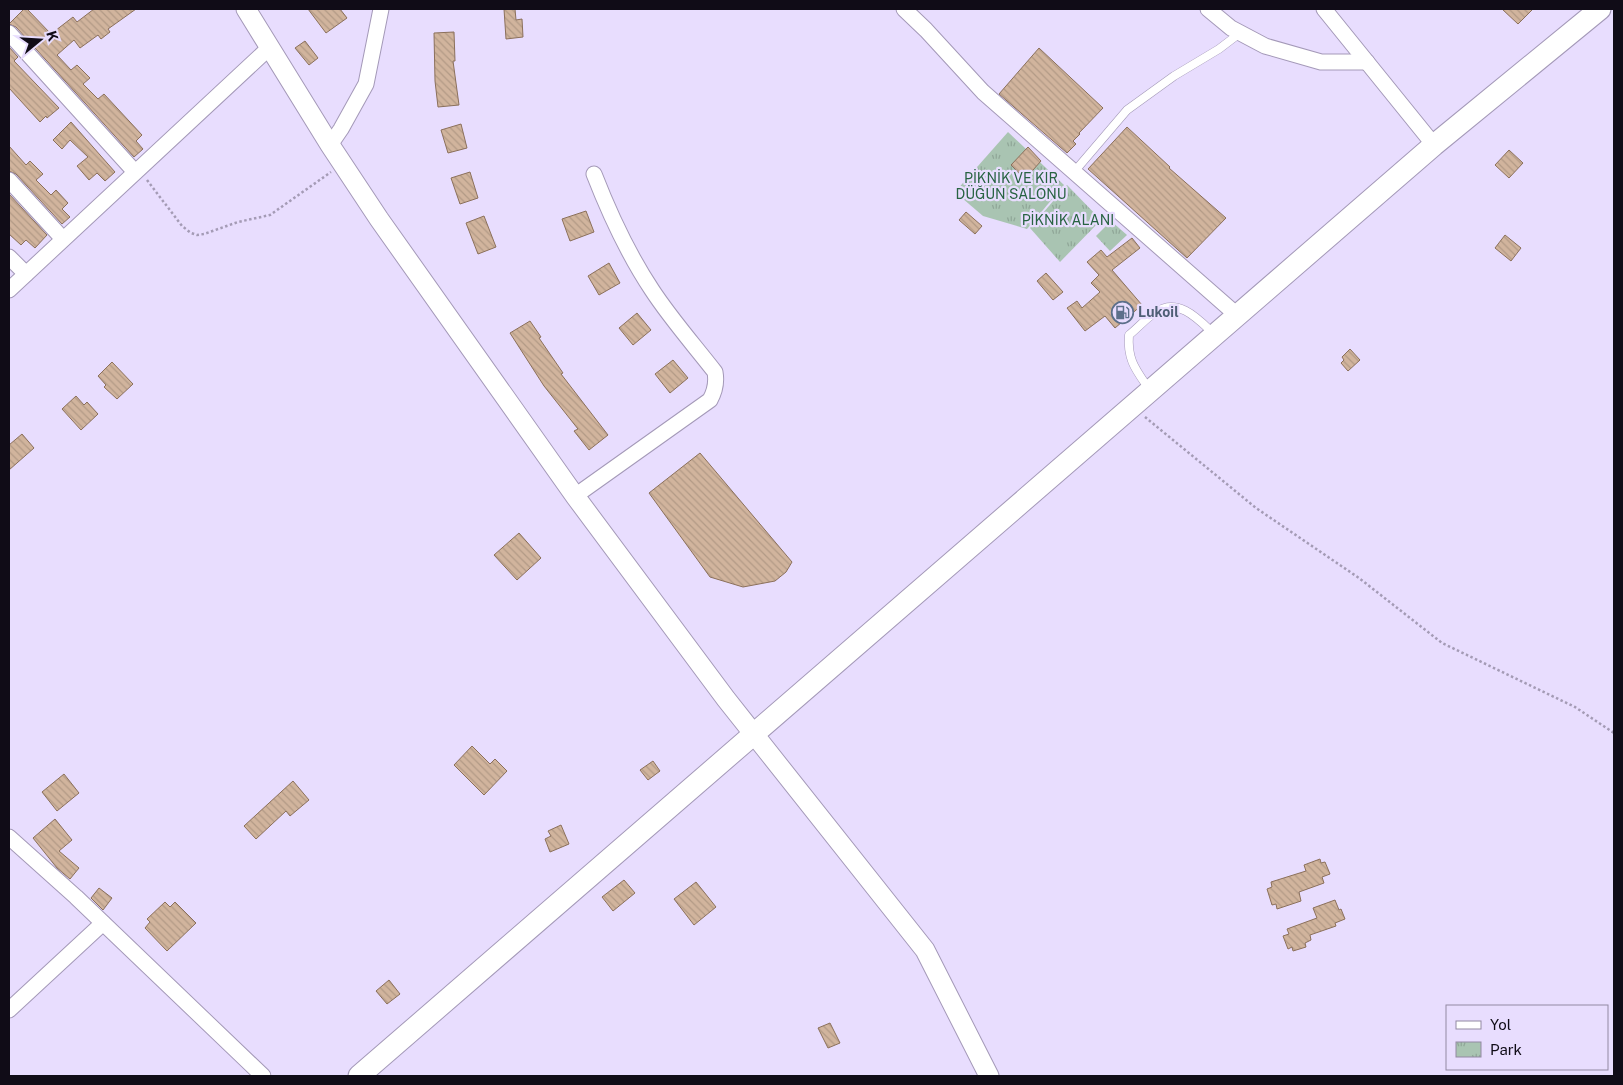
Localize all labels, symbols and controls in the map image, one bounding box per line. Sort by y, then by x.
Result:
north arrow [15,15,65,65]
text: K [43,29,62,43]
park label: PİKNİK VE KIR DÜĞUN SALONU [955,168,1067,202]
park label: PİKNİK ALANI [1022,210,1114,228]
fuel station icon: Lukoil [1110,300,1134,324]
place label: Lukoil [1138,304,1179,320]
legend [1446,1005,1608,1070]
text: Yol [1490,1016,1511,1033]
text: Park [1490,1041,1522,1058]

